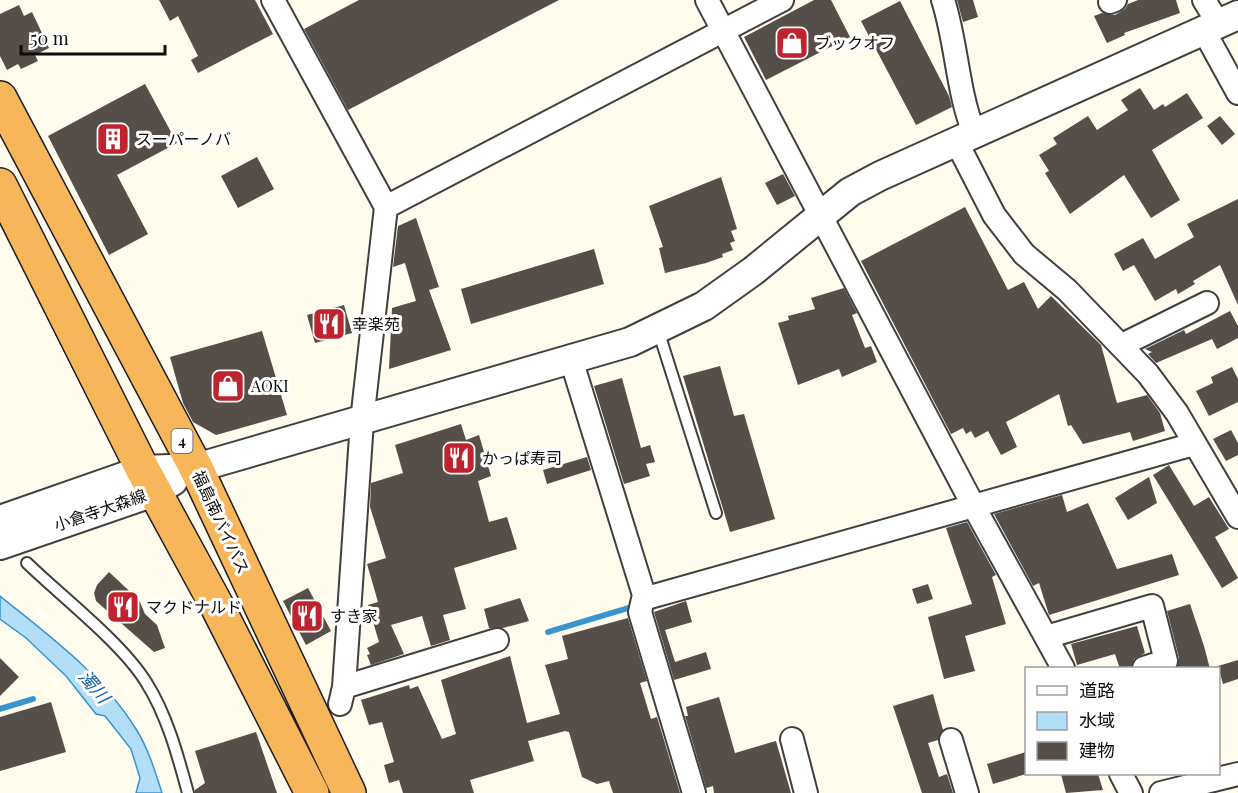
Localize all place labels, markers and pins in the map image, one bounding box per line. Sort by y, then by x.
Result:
shop icon: ブックオフ [774,25,810,61]
place label: ブックオフ [815,32,895,53]
building icon: スーパーノバ [95,121,131,157]
place label: スーパーノバ [136,128,231,149]
restaurant icon: 幸楽苑 [311,306,347,342]
place label: 幸楽苑 [352,313,400,334]
shop icon: AOKI [210,368,246,404]
place label: AOKI [250,375,289,396]
restaurant icon: かっぱ寿司 [441,440,477,476]
place label: かっぱ寿司 [482,447,562,468]
restaurant icon: マクドナルド [105,589,141,625]
place label: マクドナルド [146,596,242,617]
restaurant icon: すき家 [289,598,325,634]
place label: すき家 [330,605,378,626]

